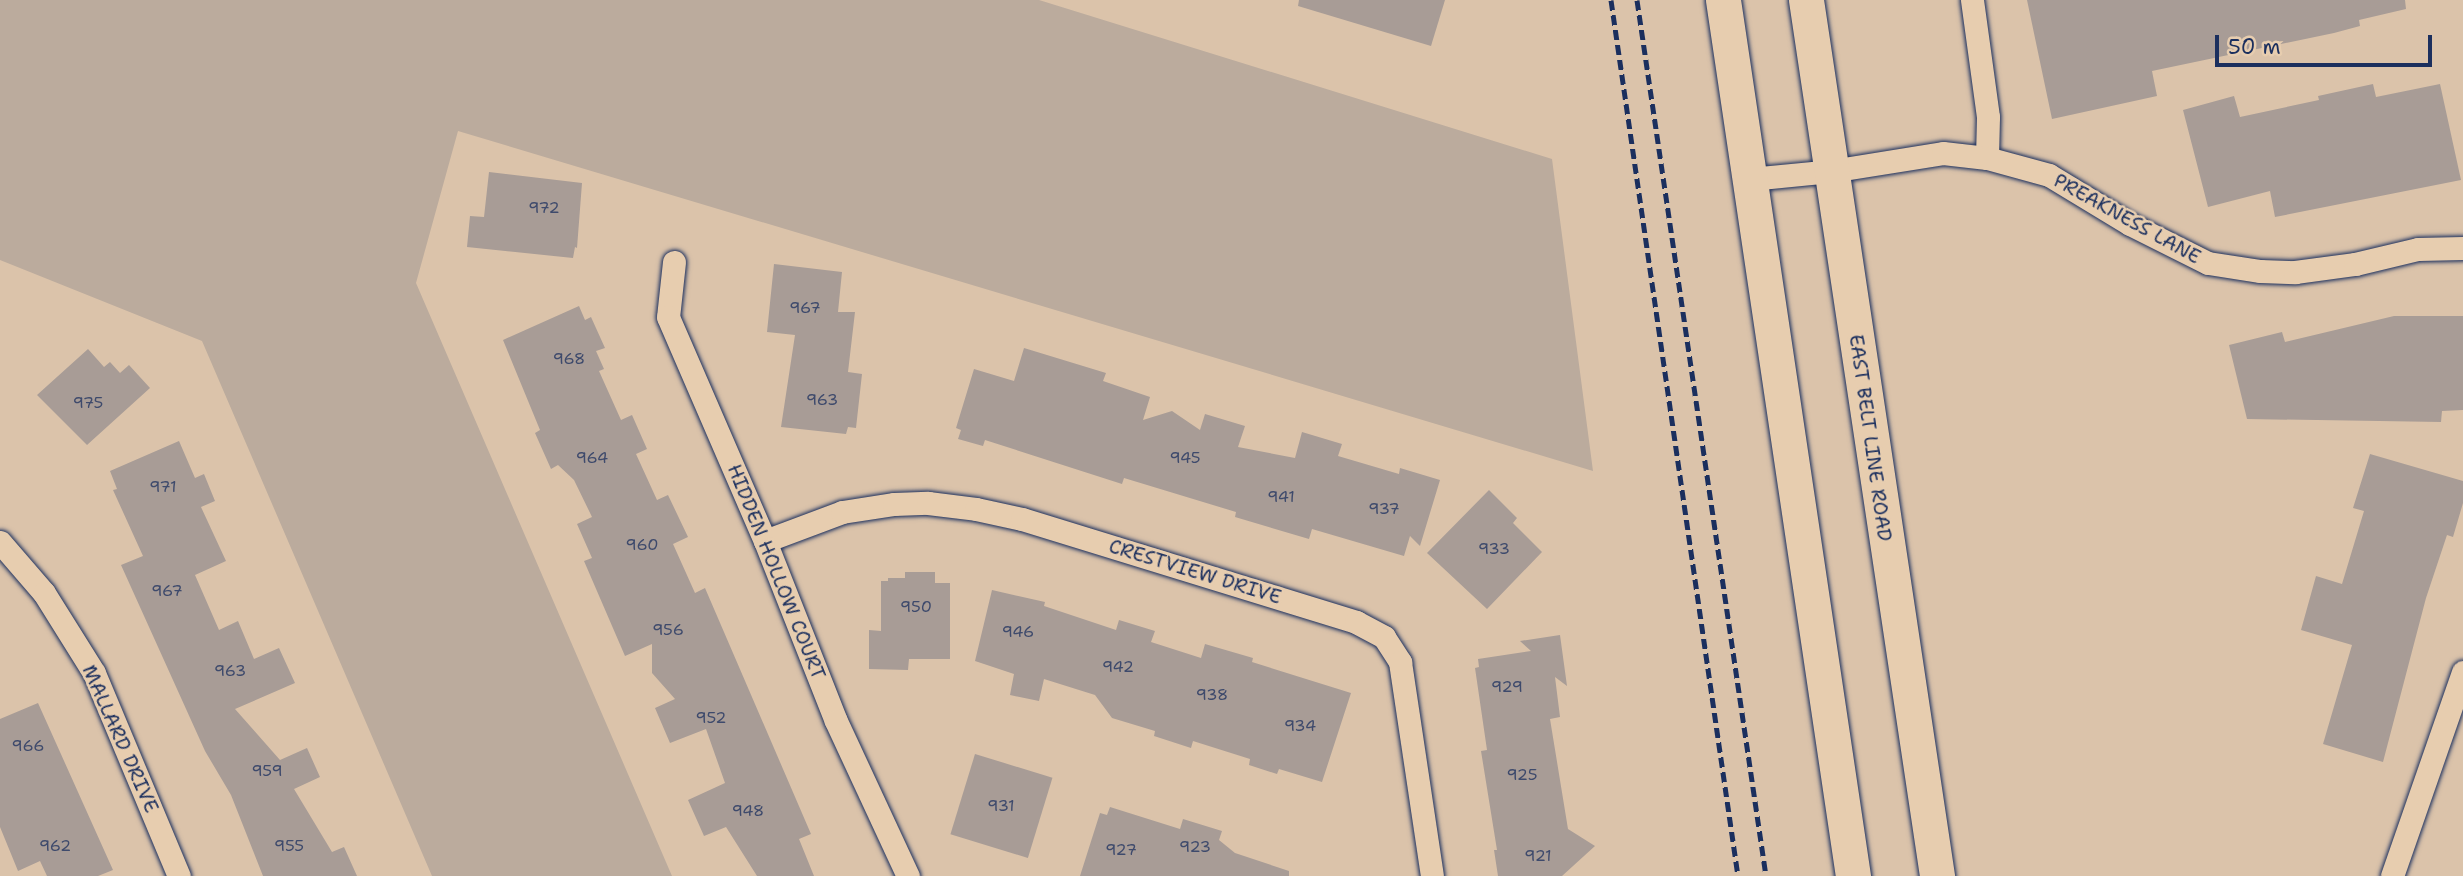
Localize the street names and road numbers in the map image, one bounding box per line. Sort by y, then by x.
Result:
street label: PREAKNESS LANE [2050,169,2204,269]
street label: EAST BELT LINE ROAD [1844,333,1896,543]
street label: HIDDEN HOLLOW COURT [722,461,830,683]
street label: CRESTVIEW DRIVE [1106,535,1284,609]
street label: MALLARD DRIVE [77,662,163,816]

